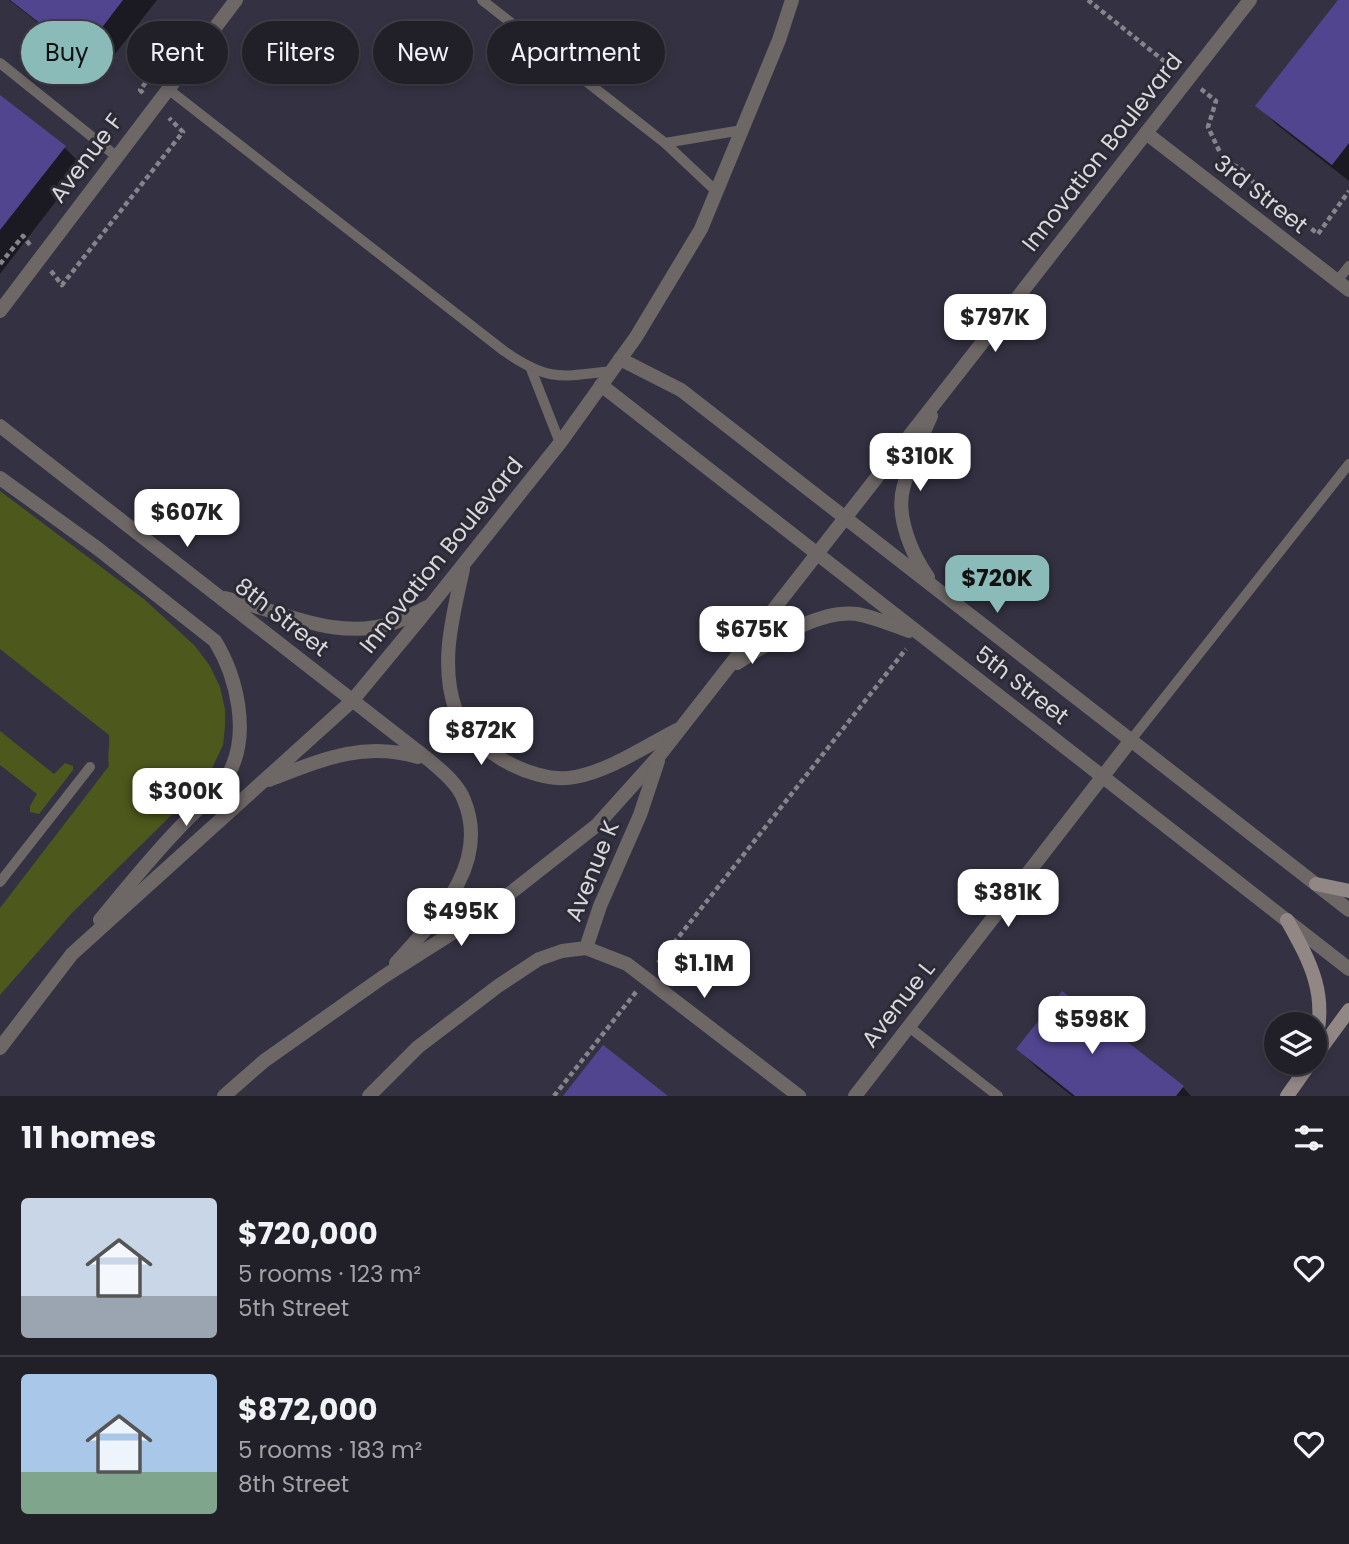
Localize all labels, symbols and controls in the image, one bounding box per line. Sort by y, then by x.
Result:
chip: Buy [21,21,113,84]
chip: Rent [127,21,228,84]
chip: Filters [242,21,359,84]
chip: New [373,21,473,84]
chip: Apartment [487,21,665,84]
street label: Innovation Boulevard [1014,46,1190,258]
street label: Avenue F [42,107,130,209]
street label: 3rd Street [1207,147,1315,241]
pin: $797K [946,294,1044,354]
text: $797K [960,301,1030,333]
pin: $310K [871,434,969,493]
text: $310K [886,440,954,472]
street label: Innovation Boulevard [352,450,530,660]
pin: $607K [138,490,236,549]
text: $607K [150,496,224,528]
pin: $720K [948,556,1046,615]
text: $720K [961,562,1033,594]
street label: 8th Street [228,570,336,664]
pin: $675K [703,606,801,666]
text: $675K [715,613,789,645]
street label: 5th Street [968,638,1076,732]
pin: $872K [432,708,530,767]
text: $872K [445,714,517,746]
pin: $300K [137,768,235,828]
text: $300K [148,775,224,807]
street label: Avenue K [557,816,627,926]
pin: $381K [959,870,1057,929]
text: $381K [974,876,1042,908]
pin: $495K [412,888,510,948]
text: $495K [423,895,499,927]
pin: $1.1M [655,940,753,1000]
text: $1.1M [674,947,734,979]
street label: Avenue L [854,954,942,1054]
pin: $598K [1043,996,1141,1056]
text: $598K [1054,1003,1130,1035]
map controls [1264,1012,1327,1075]
button: layers [1264,1012,1327,1075]
text: 11 homes [21,1116,156,1159]
icon: filters [1290,1119,1328,1157]
text: $720,000 [238,1212,378,1255]
icon: home [77,1226,161,1310]
icon: heart [1290,1249,1328,1287]
text: 5 rooms · 123 m² [238,1258,421,1290]
text: 5th Street [238,1292,349,1324]
text: $872,000 [238,1388,378,1431]
icon: home [77,1402,161,1486]
icon: heart [1290,1425,1328,1463]
text: 5 rooms · 183 m² [238,1434,422,1466]
text: 8th Street [238,1468,349,1500]

